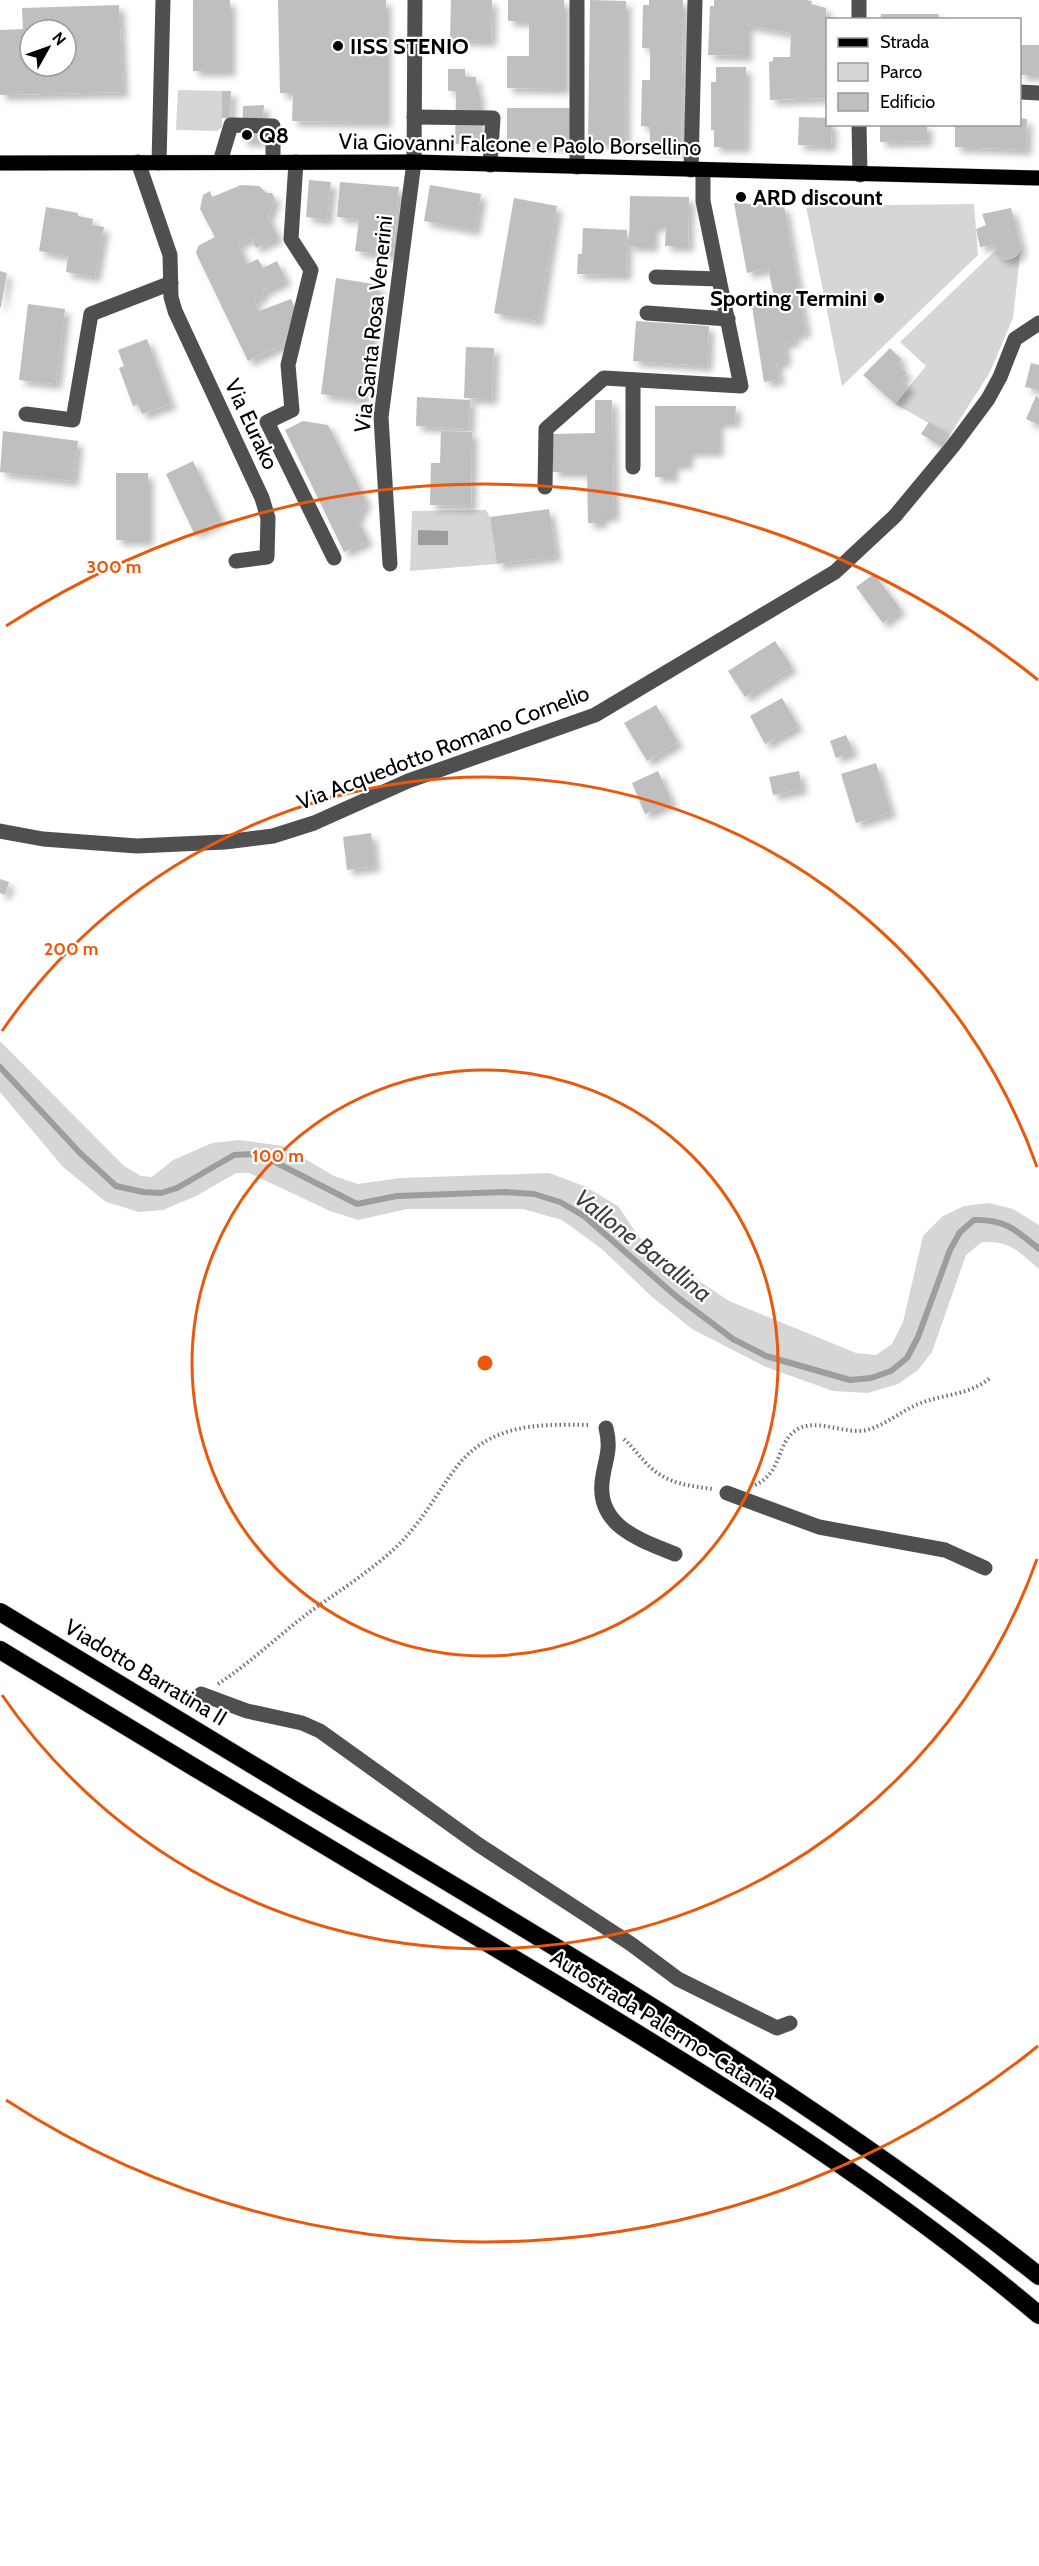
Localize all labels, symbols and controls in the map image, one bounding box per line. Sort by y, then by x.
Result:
north arrow [18,18,78,78]
legend [826,18,1021,126]
text: N [48,28,70,49]
text: Strada [880,31,930,53]
place label: IISS STENIO [350,33,469,60]
marker: IISS STENIO [331,39,345,53]
text: Parco [880,61,922,83]
text: Edificio [880,91,935,113]
place label: Q8 [259,122,289,149]
marker: Q8 [240,128,254,142]
street label: Via Giovanni Falcone e Paolo Borsellino [338,128,702,161]
place label: ARD discount [753,184,883,211]
marker: ARD discount [734,190,748,204]
street label: Via Santa Rosa Venerini [349,214,398,434]
place label: Sporting Termini [710,285,867,312]
marker: Sporting Termini [872,291,886,305]
street label: Via Eurako [219,375,284,474]
text: 300 m [87,556,141,578]
street label: Via Acquedotto Romano Cornelio [293,679,593,816]
text: 200 m [44,938,98,960]
text: 100 m [252,1145,304,1167]
water label: Vallone Barallina [569,1183,718,1308]
centre of rings [475,1353,495,1373]
street label: Viadotto Barratina II [60,1613,232,1732]
street label: Autostrada Palermo-Catania [545,1944,782,2106]

